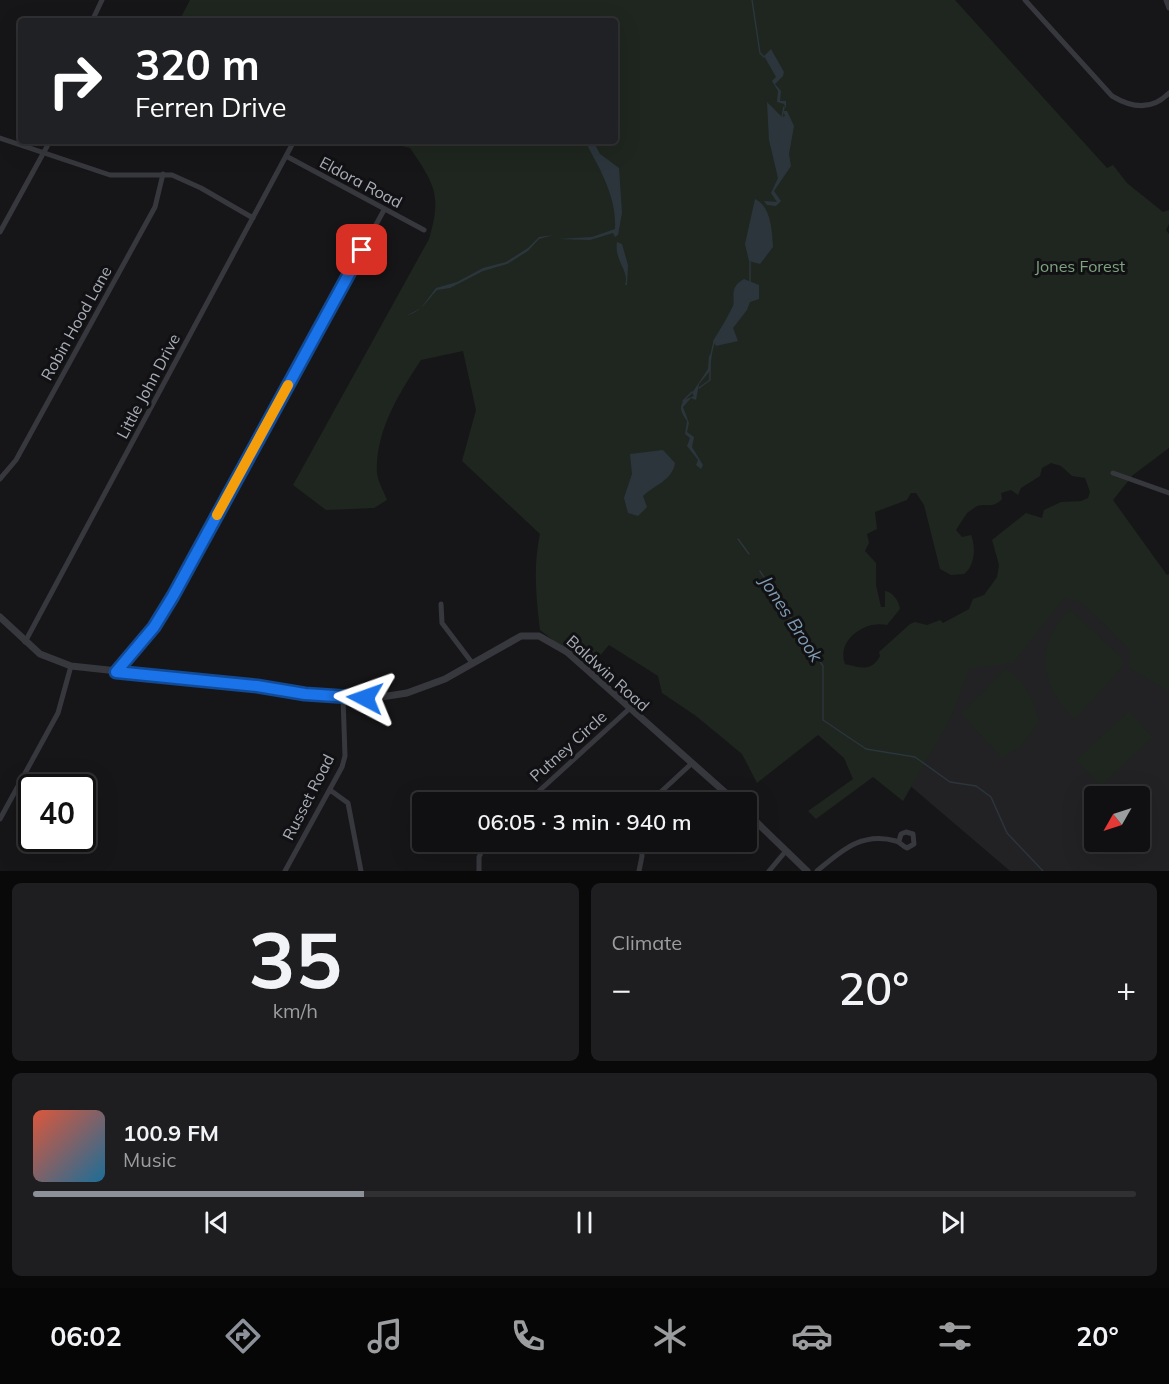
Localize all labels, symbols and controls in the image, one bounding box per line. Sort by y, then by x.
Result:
text: 320 m [135,38,260,91]
icon: right [36,42,114,120]
text: Ferren Drive [135,90,287,124]
street label: Eldora Road [316,152,406,212]
pin [336,224,387,275]
icon: arrive [345,233,378,266]
park label: Jones Forest [1035,256,1126,276]
street label: Robin Hood Lane [36,262,116,384]
street label: Little John Drive [112,330,184,442]
water label: Jones Brook [754,569,828,667]
street label: Baldwin Road [563,631,653,715]
position arrow [333,666,397,730]
street label: Putney Circle [525,706,611,786]
street label: Russet Road [278,751,338,843]
speed limit sign: 40 [18,774,96,852]
north arrow [1084,786,1150,852]
map controls [1084,786,1150,852]
text: 06:05 · 3 min · 940 m [477,808,692,836]
text: 35 [248,910,342,1008]
text: Climate [612,930,682,955]
text: 20° [838,960,909,1016]
text: − [612,968,631,1009]
text: + [1116,968,1136,1009]
text: km/h [273,998,318,1023]
text: 100.9 FM [123,1119,219,1147]
text: Music [123,1147,176,1172]
icon: previous [200,1206,233,1239]
icon: pause [568,1206,601,1239]
icon: next [936,1206,969,1239]
icon: directions [222,1315,264,1357]
icon: music [364,1315,406,1357]
icon: phone [507,1315,549,1357]
icon: climate [649,1315,691,1357]
icon: car [791,1315,833,1357]
icon: filters [934,1315,976,1357]
text: 06:02 [50,1319,122,1353]
text: 20° [1076,1319,1119,1353]

